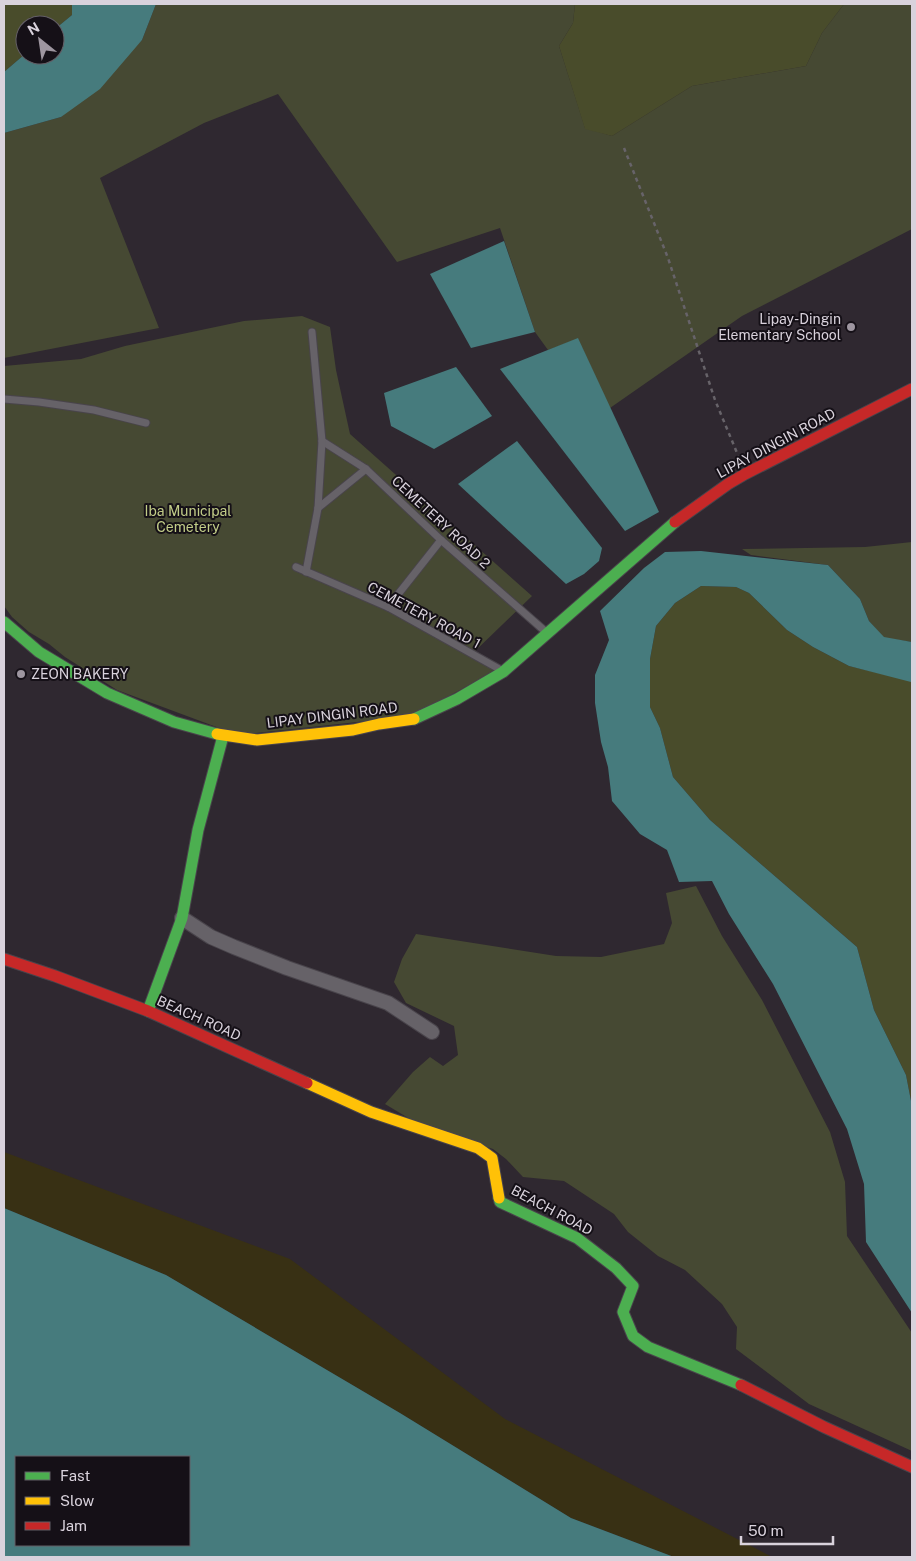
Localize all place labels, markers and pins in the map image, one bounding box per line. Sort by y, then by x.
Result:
place label: Lipay-Dingin Elementary School [718,311,841,343]
marker: Lipay-Dingin Elementary School [845,321,857,333]
place label: ZEON BAKERY [31,666,129,682]
marker: ZEON BAKERY [15,668,27,680]

